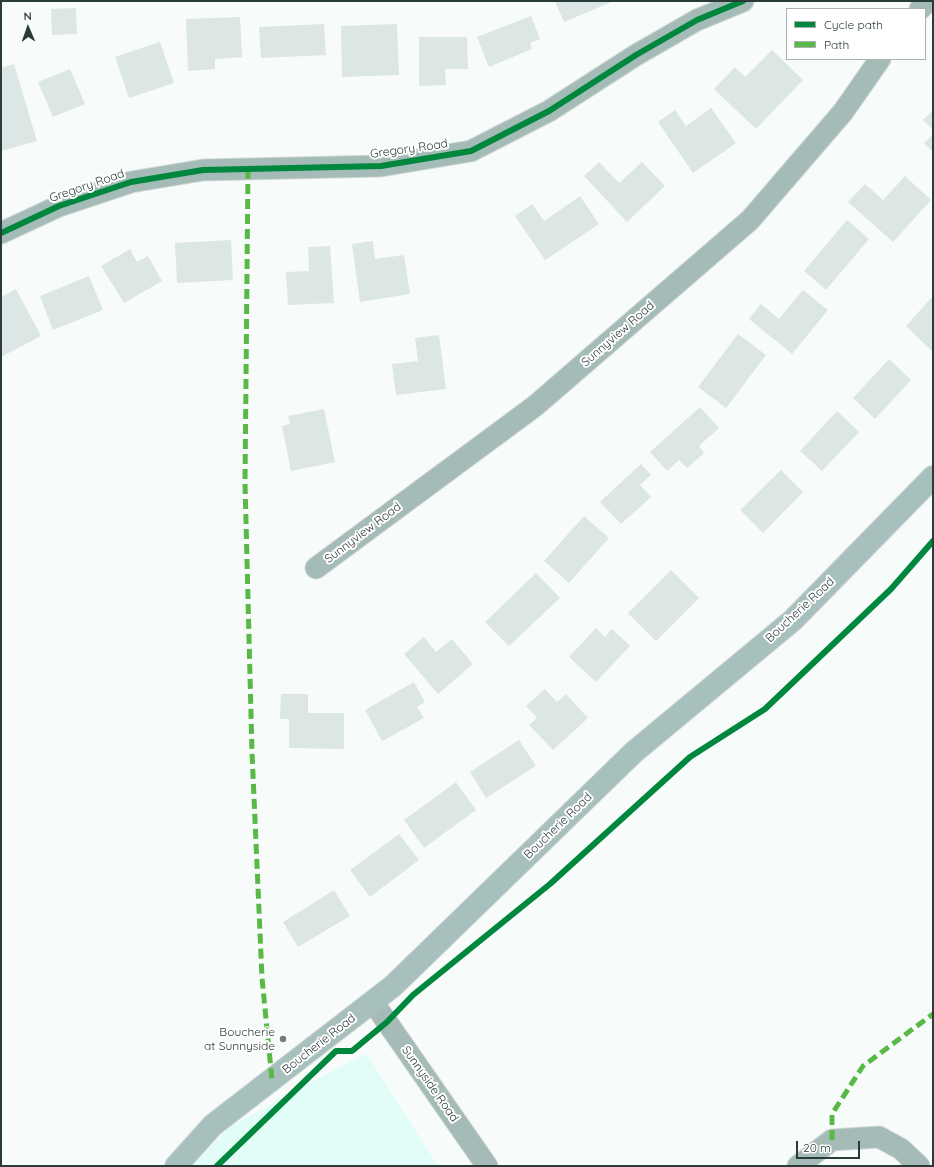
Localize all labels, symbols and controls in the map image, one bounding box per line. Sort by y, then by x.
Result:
north arrow [8,8,48,48]
legend [786,8,926,60]
text: N [23,9,32,23]
text: Cycle path [824,17,883,32]
text: Path [824,37,849,52]
street label: Gregory Road [369,136,449,162]
street label: Gregory Road [48,166,126,206]
street label: Sunnyview Road [579,298,657,370]
street label: Sunnyview Road [322,500,404,566]
street label: Boucherie Road [763,574,837,646]
street label: Boucherie Road [521,790,595,862]
street label: Boucherie Road [280,1011,358,1077]
place label: Boucherie at Sunnyside [204,1025,275,1053]
marker: Boucherie at Sunnyside [278,1034,288,1044]
street label: Sunnyside Road [398,1043,462,1125]
scale bar [798,1133,862,1159]
text: 20 m [803,1140,831,1155]

